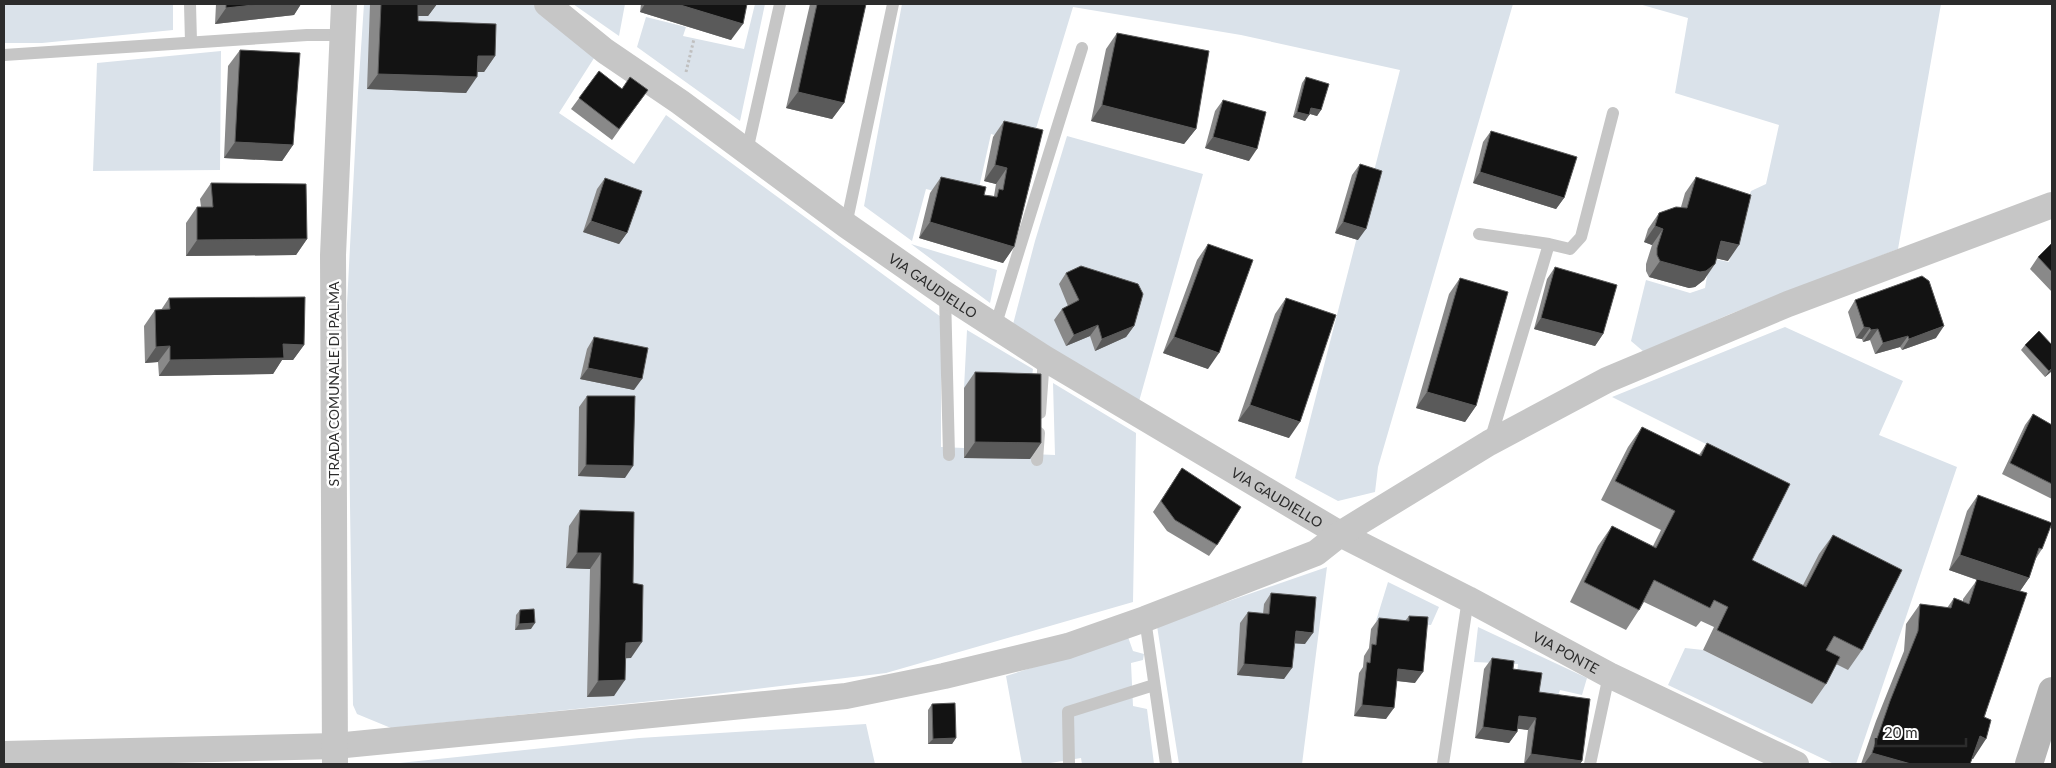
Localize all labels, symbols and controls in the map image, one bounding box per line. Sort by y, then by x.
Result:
street label: VIA GAUDIELLO [886,249,981,321]
street label: STRADA COMUNALE DI PALMA [325,281,342,486]
street label: VIA GAUDIELLO [1229,463,1326,531]
street label: VIA PONTE [1530,627,1602,677]
scale bar [1876,716,1966,748]
text: 20 m [1884,723,1918,741]

